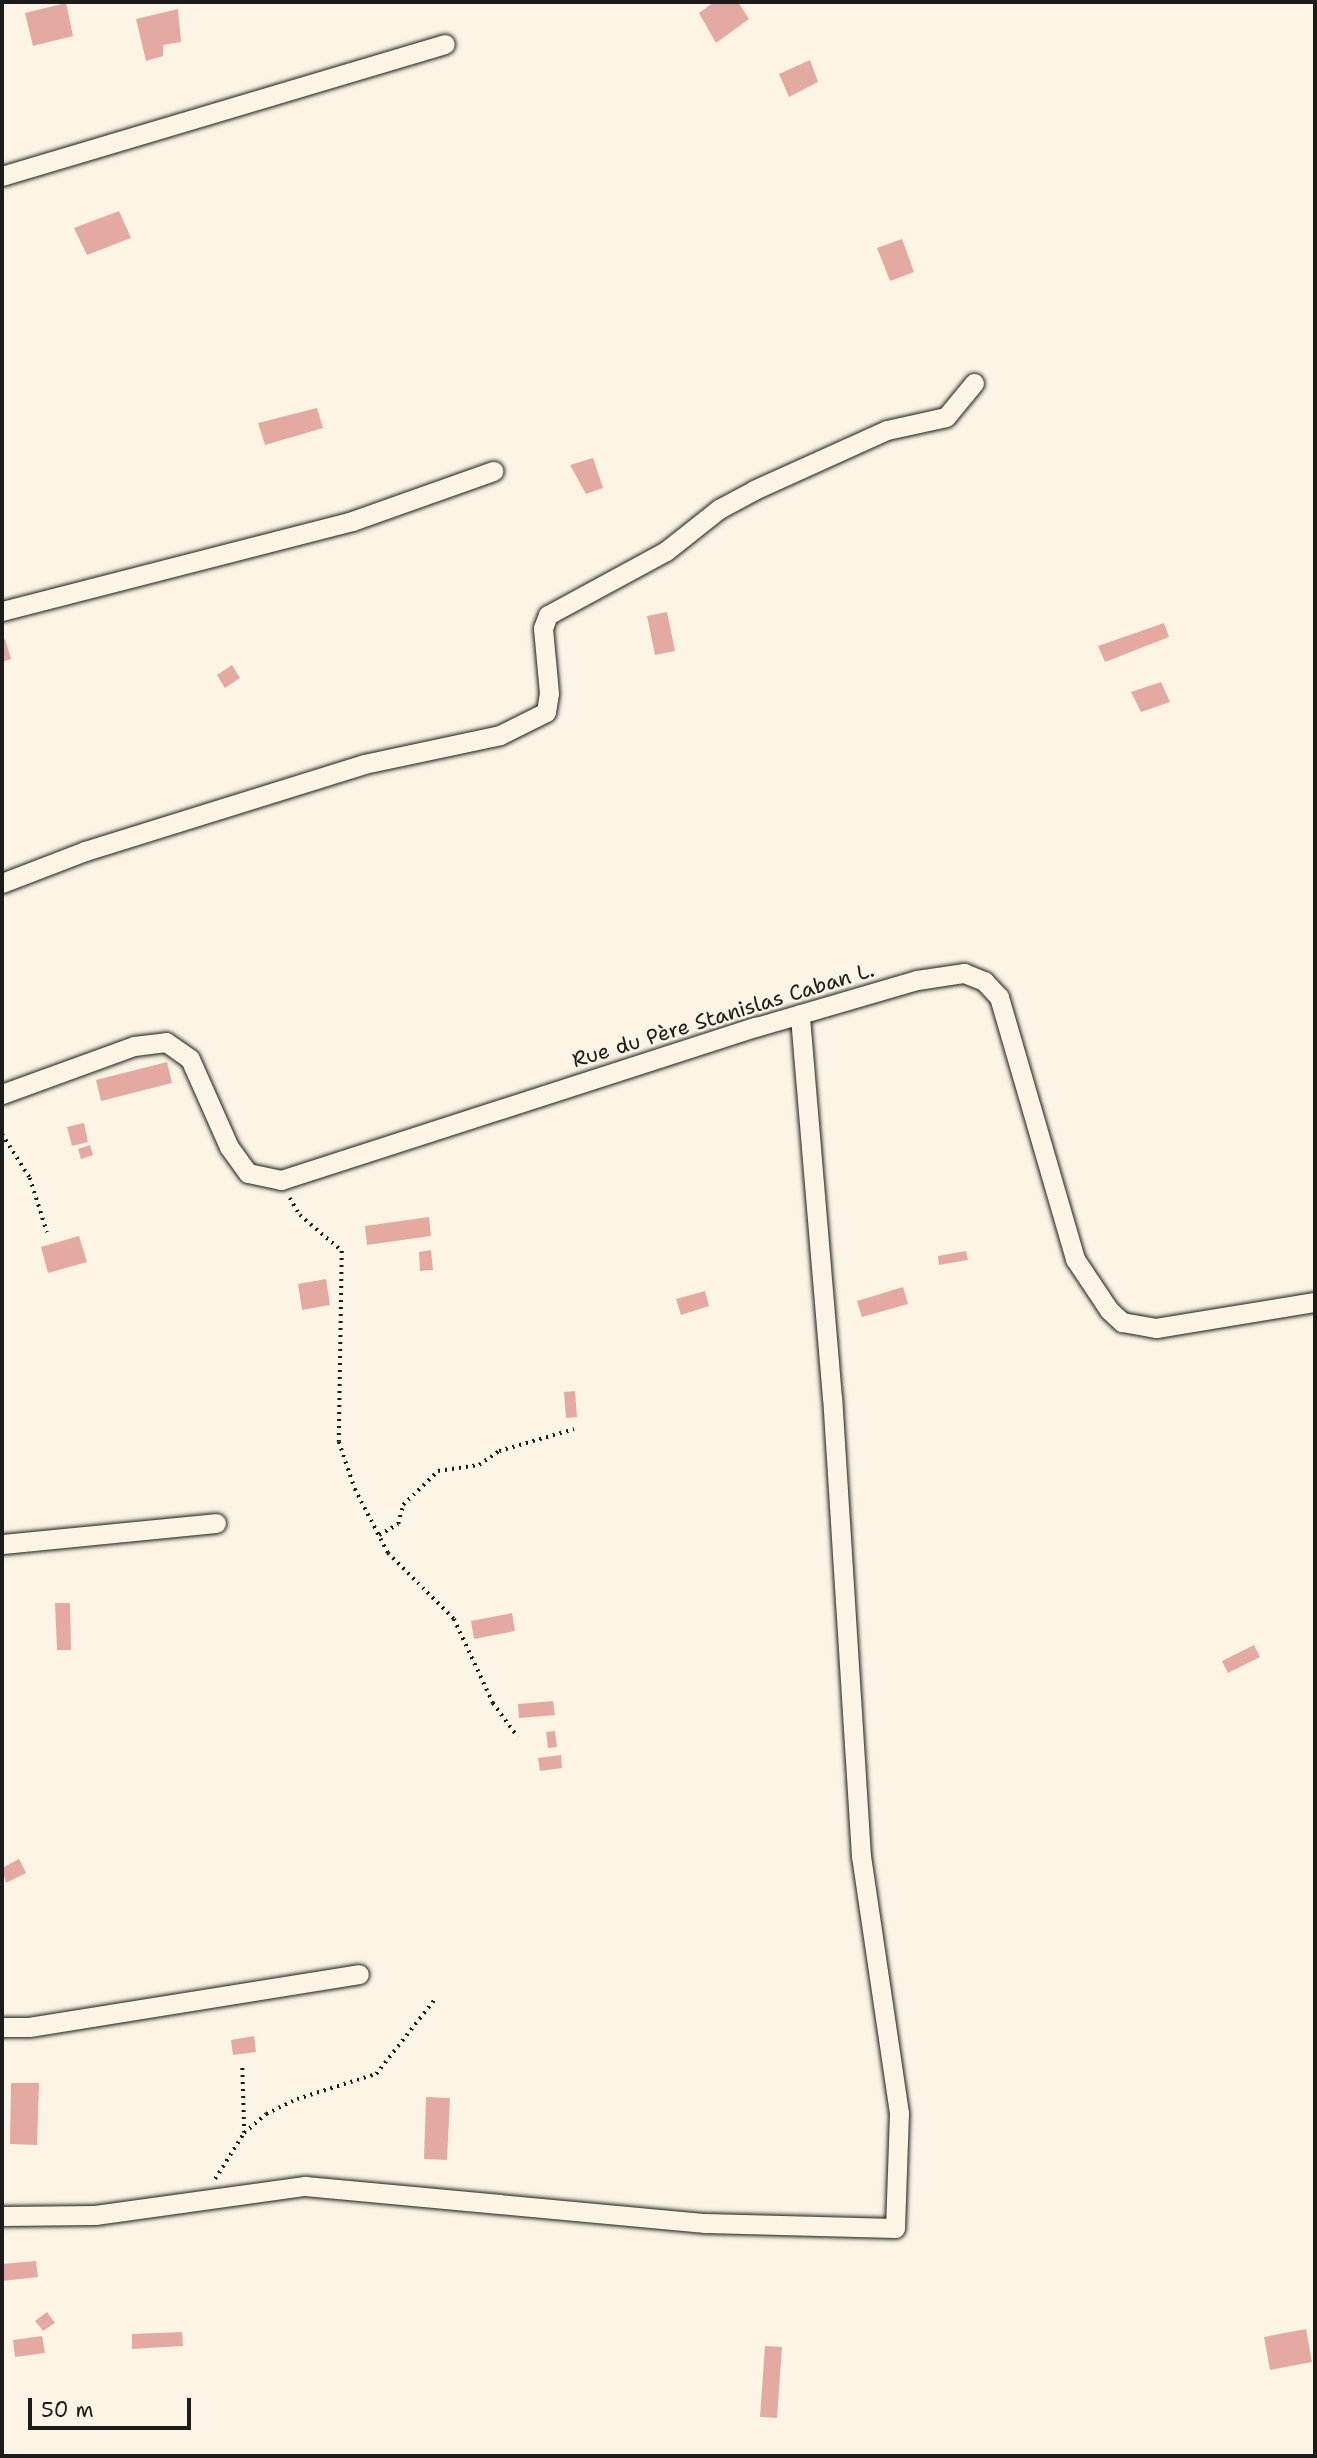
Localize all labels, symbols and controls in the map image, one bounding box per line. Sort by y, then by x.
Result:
street label: Rue du Père Stanislas Caban L. [569,957,877,1073]
scale bar [32,2384,194,2428]
text: 50 m [41,2396,94,2424]

